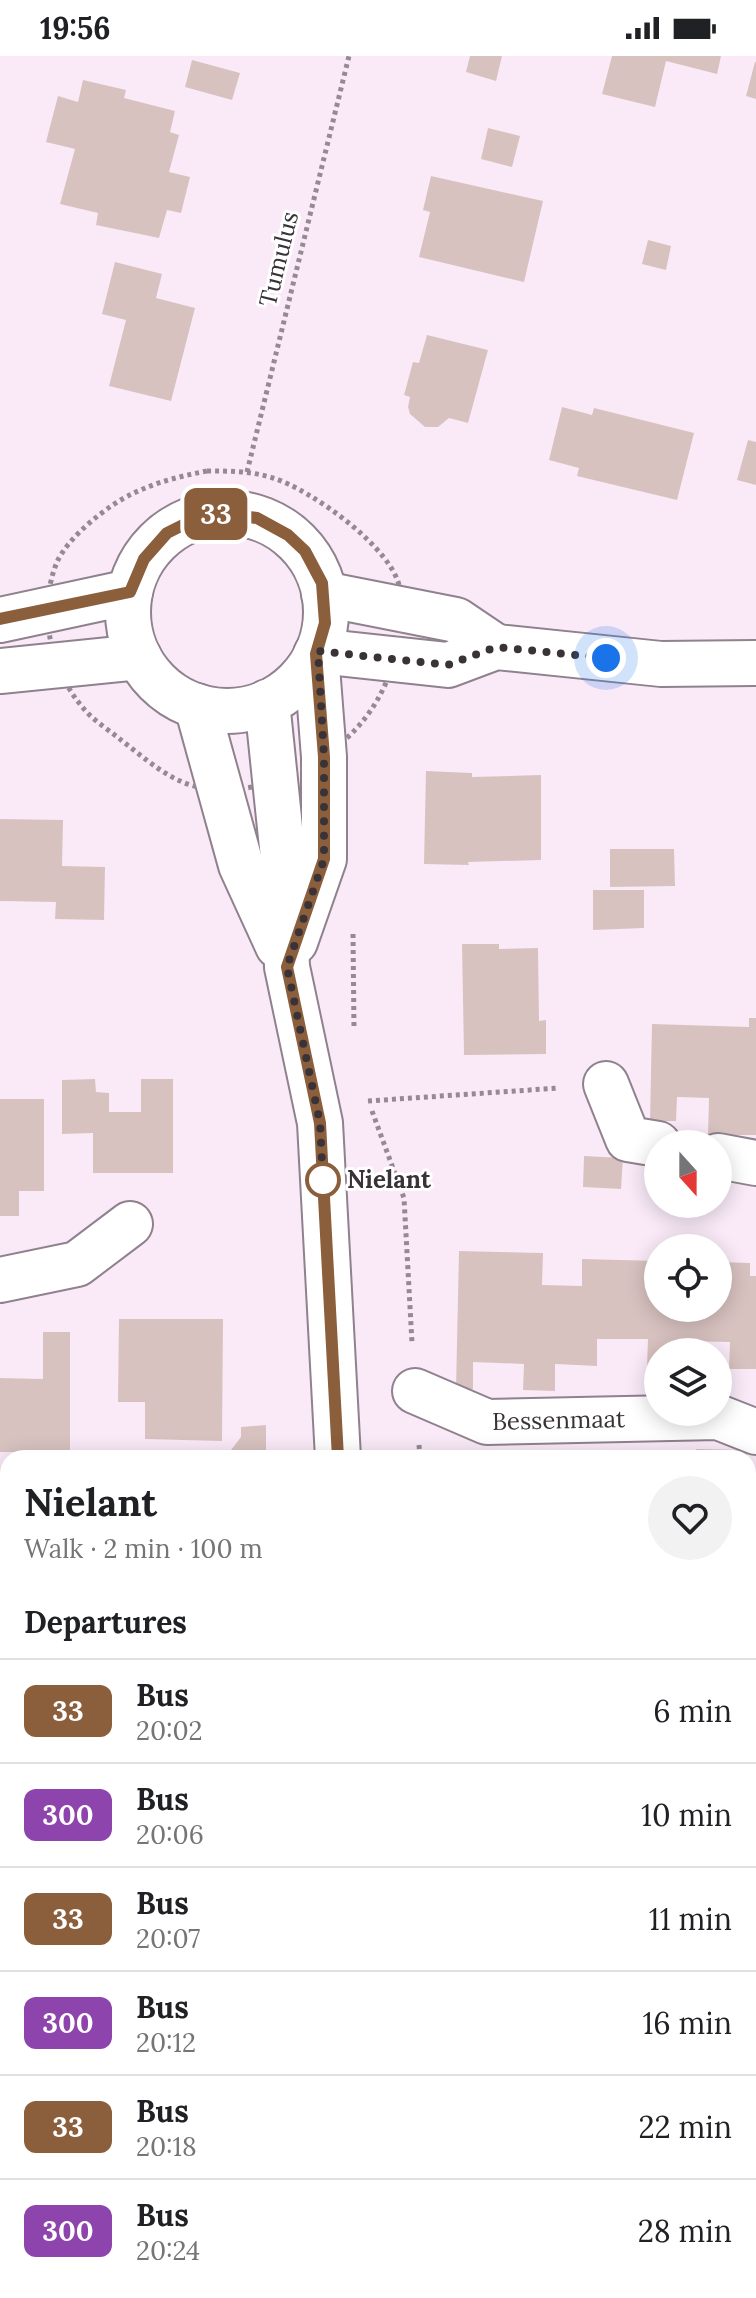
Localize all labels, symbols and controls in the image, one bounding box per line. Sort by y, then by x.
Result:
text: 19:56 [40,9,110,47]
street label: Tumulus [252,208,305,310]
line badge: 33 [180,488,252,540]
text: 33 [200,496,232,532]
your location [586,638,626,678]
north arrow [644,1130,732,1218]
map controls [644,1130,732,1426]
marker: Nielant [306,1163,340,1197]
place label: Nielant [347,1164,432,1195]
button: locate [644,1234,732,1322]
button: layers [644,1338,732,1426]
street label: Bessenmaat [492,1403,626,1437]
button: heart [648,1476,732,1560]
text: Nielant [24,1478,157,1526]
text: Walk · 2 min · 100 m [24,1532,263,1565]
text: Departures [24,1603,187,1641]
text: Bus [136,1676,189,1714]
text: 6 min [653,1692,732,1730]
text: 33 [52,1693,84,1729]
text: 20:02 [136,1714,203,1747]
text: Bus [136,1780,189,1818]
text: 10 min [641,1796,732,1834]
text: 300 [42,1797,94,1833]
text: 20:06 [136,1818,204,1851]
text: Bus [136,1884,189,1922]
text: 11 min [649,1900,732,1938]
text: 33 [52,1901,84,1937]
text: 20:07 [136,1922,200,1955]
text: Bus [136,1988,189,2026]
text: 16 min [642,2004,732,2042]
text: 300 [42,2005,94,2041]
text: 20:12 [136,2026,196,2059]
text: Bus [136,2092,189,2130]
text: 22 min [638,2108,732,2146]
text: 33 [52,2109,84,2145]
text: 20:18 [136,2130,197,2163]
text: Bus [136,2196,189,2234]
text: 28 min [638,2212,732,2250]
text: 300 [42,2213,94,2249]
text: 20:24 [136,2234,200,2267]

